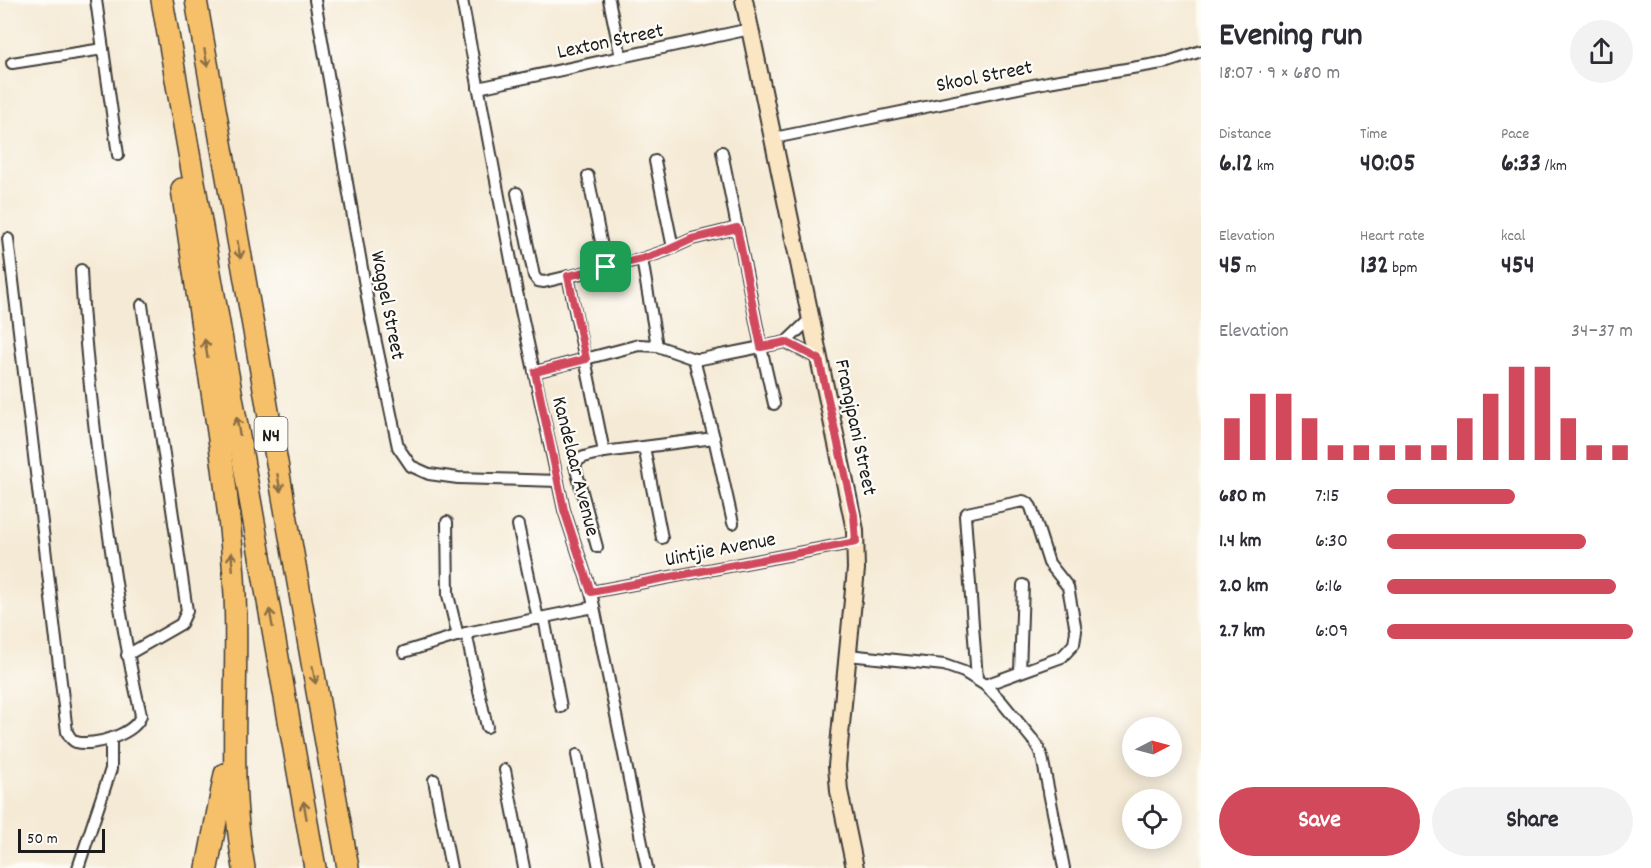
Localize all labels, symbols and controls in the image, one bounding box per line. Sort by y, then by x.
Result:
text: Evening run [1219,14,1363,61]
street label: Lexton Street [555,17,667,69]
button: share [1570,20,1633,83]
one-way arrow [201,47,212,67]
street label: Skool Street [934,54,1035,102]
text: 18:07 · 9 × 680 m [1219,60,1340,88]
text: Distance [1219,123,1271,146]
text: Time [1360,123,1387,146]
text: Pace [1501,123,1529,146]
text: 6.12 [1219,146,1253,183]
text: 40:05 [1360,146,1415,183]
text: 6:33 [1501,146,1541,183]
text: km [1253,155,1274,178]
text: /km [1541,155,1567,178]
text: Elevation [1219,225,1275,248]
text: Heart rate [1360,225,1425,248]
text: kcal [1501,225,1525,248]
one-way arrow [234,239,245,259]
pin [580,241,631,292]
text: 45 [1219,248,1242,285]
text: 132 [1360,248,1389,285]
text: 454 [1501,248,1535,285]
street label: Waggel Street [361,249,411,363]
icon: arrive [589,250,622,283]
text: m [1242,257,1256,280]
text: bpm [1389,257,1418,280]
text: Elevation [1219,318,1289,346]
text: 34–37 m [1571,318,1633,346]
one-way arrow [200,339,211,359]
street label: Frangipani Street [825,357,883,499]
street label: Kandelaar Avenue [542,394,606,540]
one-way arrow [232,417,243,437]
road number: N4 [254,417,288,451]
one-way arrow [274,473,285,493]
text: 680 m [1219,483,1266,511]
text: 7:15 [1315,483,1340,511]
street label: Uintjie Avenue [663,526,779,576]
text: 1.4 km [1219,528,1262,556]
text: 6:30 [1315,528,1348,556]
one-way arrow [226,552,237,572]
text: 2.0 km [1219,573,1268,601]
text: 6:16 [1315,573,1342,601]
one-way arrow [266,609,277,629]
text: 2.7 km [1219,618,1265,646]
text: 6:09 [1315,618,1348,646]
one-way arrow [308,665,319,685]
north arrow [1122,717,1182,777]
map controls [1122,717,1182,849]
button: Save [1219,787,1420,856]
button: Share [1432,787,1633,856]
button: locate [1122,789,1182,849]
one-way arrow [299,801,310,821]
scale bar [18,826,105,854]
text: 50 m [27,828,58,851]

